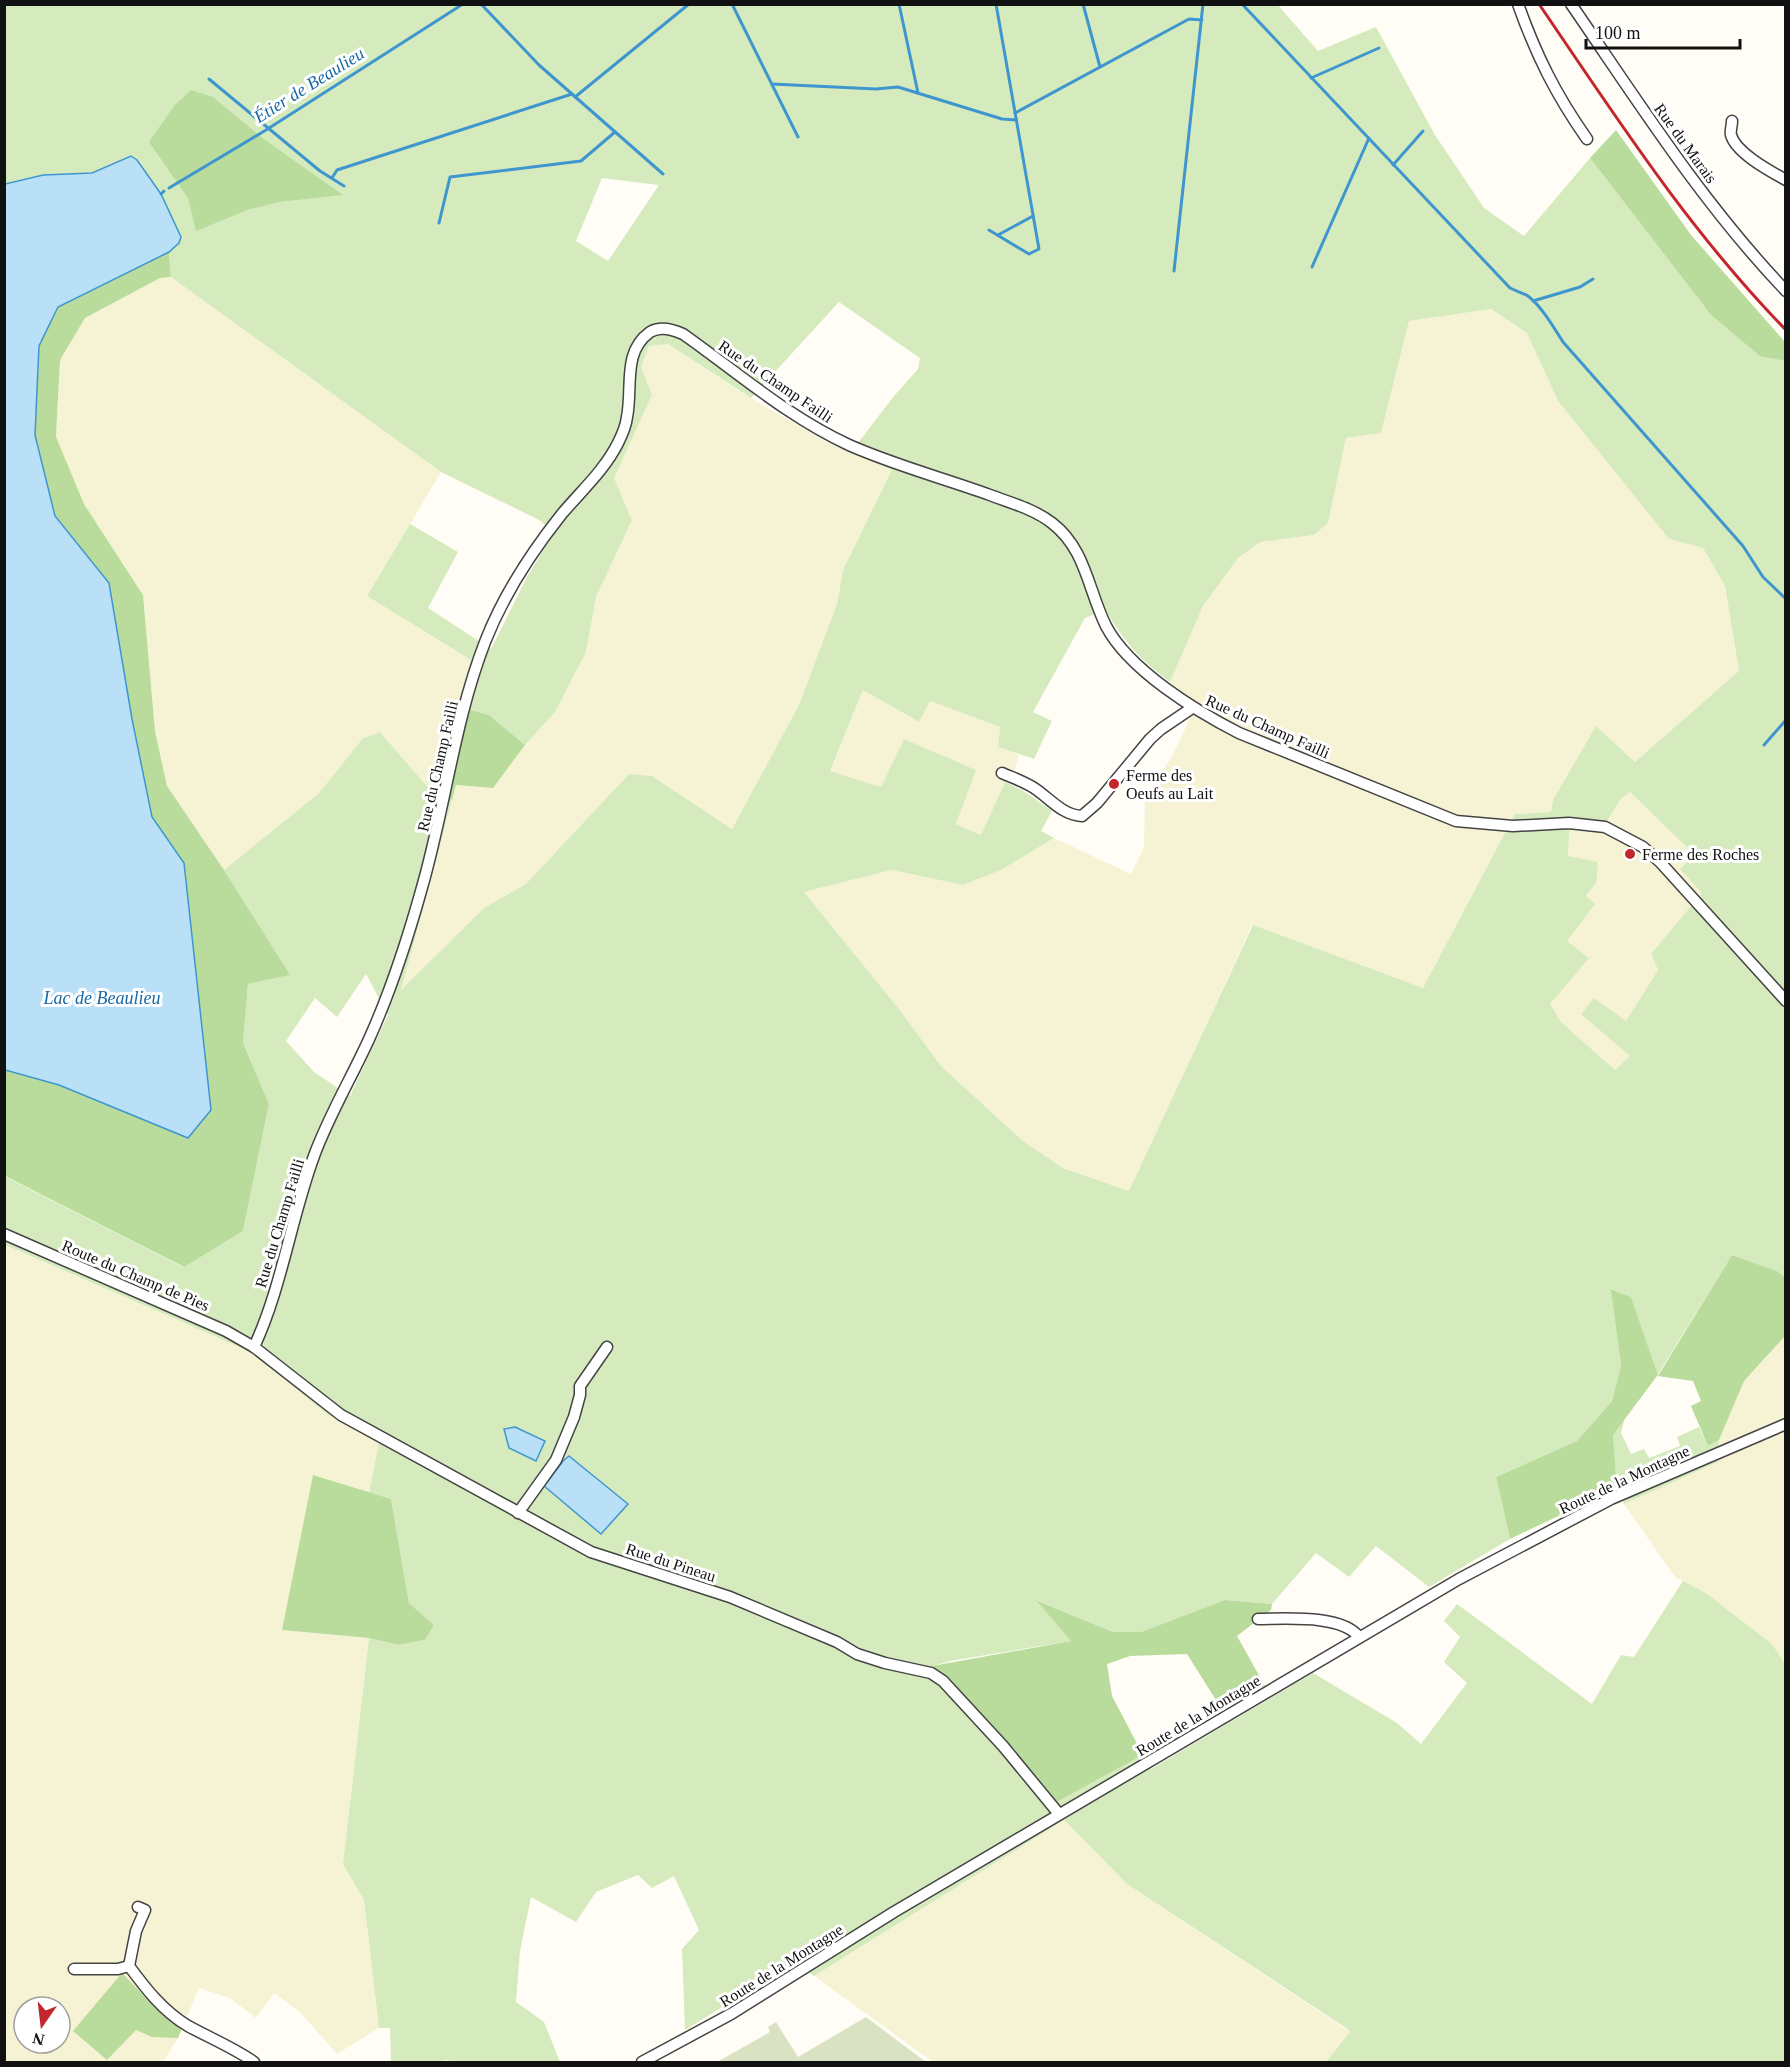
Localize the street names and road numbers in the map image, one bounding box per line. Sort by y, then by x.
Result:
street label: Rue du Marais [1651,100,1720,186]
street label: Rue du Champ Failli [715,337,836,427]
street label: Rue du Champ Failli [1203,691,1333,763]
street label: Rue du Champ Failli [414,698,462,833]
street label: Rue du Champ Failli [252,1156,308,1290]
street label: Route du Champ de Pies [59,1237,212,1315]
street label: Route de la Montagne [1556,1442,1692,1518]
street label: Rue du Pineau [624,1540,718,1585]
street label: Route de la Montagne [1133,1672,1264,1760]
street label: Route de la Montagne [717,1921,846,2011]

